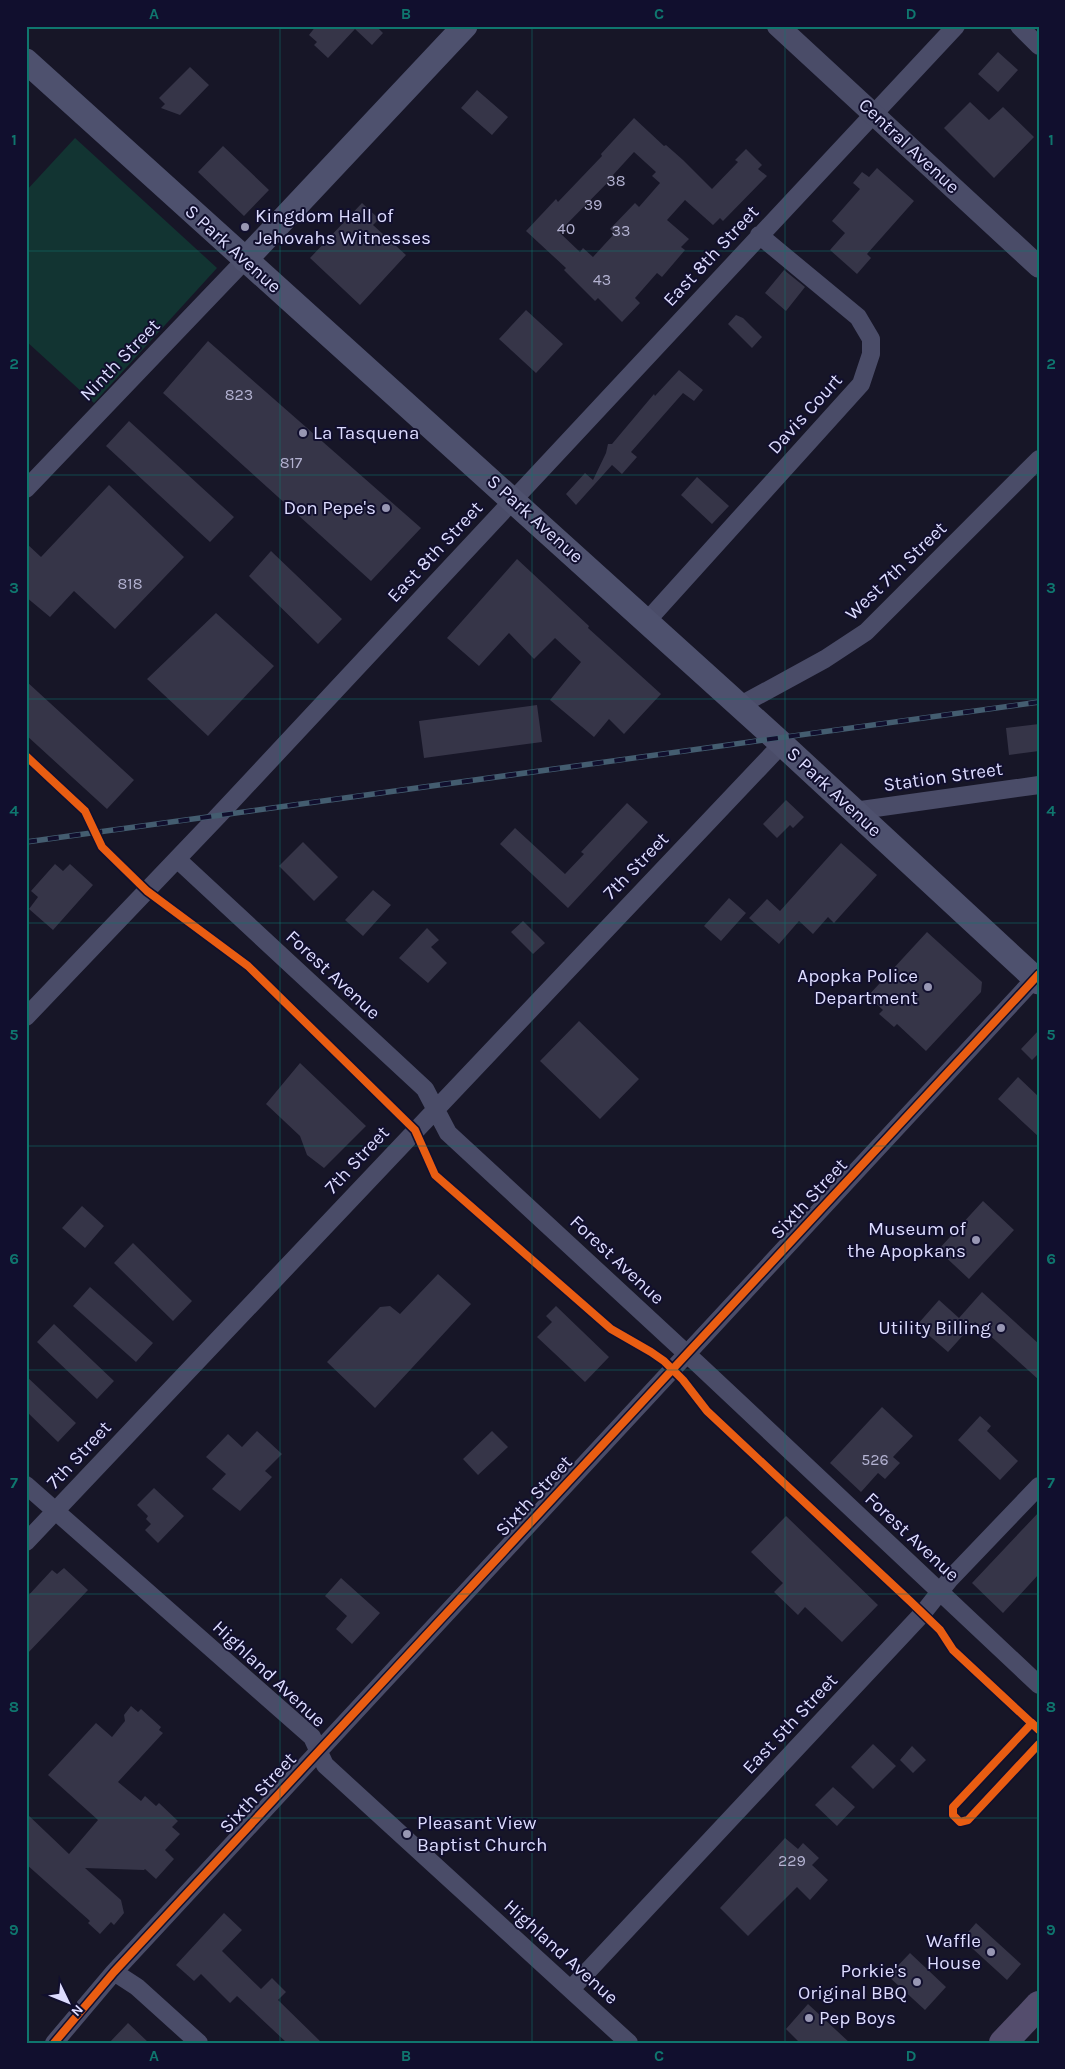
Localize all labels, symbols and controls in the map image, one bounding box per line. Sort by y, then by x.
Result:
text: A [149,4,159,23]
text: B [401,4,411,23]
text: C [654,4,664,23]
text: D [906,4,917,23]
street label: Central Avenue [854,94,964,198]
text: 1 [11,130,17,149]
text: 1 [1048,130,1054,149]
house number: 38 [606,171,626,190]
house number: 39 [584,195,602,214]
street label: S Park Avenue [180,200,286,298]
street label: East 8th Street [659,201,763,311]
place label: Kingdom Hall of Jehovahs Witnesses [255,205,431,249]
house number: 40 [557,219,575,238]
marker: Kingdom Hall of Jehovahs Witnesses [239,221,251,233]
house number: 33 [612,221,630,240]
house number: 43 [593,270,611,289]
street label: Ninth Street [75,314,165,406]
text: 2 [9,354,19,373]
text: 2 [1046,354,1056,373]
street label: Davis Court [763,369,847,459]
house number: 823 [225,385,253,404]
place label: La Tasquena [313,422,419,444]
marker: La Tasquena [297,427,309,439]
house number: 817 [280,453,303,472]
street label: S Park Avenue [482,470,588,568]
place label: Don Pepe's [283,497,376,519]
street label: East 8th Street [383,497,487,607]
marker: Don Pepe's [380,502,392,514]
street label: West 7th Street [841,517,951,625]
house number: 818 [118,574,142,593]
text: 3 [9,578,19,597]
text: 3 [1046,578,1056,597]
street label: S Park Avenue [782,742,886,842]
street label: Station Street [882,758,1004,796]
text: 4 [9,801,19,820]
text: 4 [1046,801,1056,820]
street label: 7th Street [599,828,673,904]
street label: Forest Avenue [281,926,385,1024]
place label: Apopka Police Department [797,965,918,1009]
marker: Apopka Police Department [922,981,934,993]
text: 5 [9,1025,19,1044]
text: 5 [1046,1025,1056,1044]
street label: 7th Street [320,1122,394,1198]
street label: Sixth Street [766,1154,852,1244]
street label: Forest Avenue [565,1211,669,1309]
place label: Museum of the Apopkans [847,1218,966,1262]
marker: Museum of the Apopkans [970,1234,982,1246]
text: 6 [9,1249,19,1268]
text: 6 [1046,1249,1056,1268]
place label: Utility Billing [878,1317,991,1339]
marker: Utility Billing [995,1322,1007,1334]
street label: 7th Street [42,1417,116,1493]
house number: 526 [861,1450,889,1469]
street label: Sixth Street [491,1451,577,1541]
text: 7 [10,1473,18,1492]
text: 7 [1047,1473,1055,1492]
street label: Forest Avenue [860,1488,964,1586]
street label: Highland Avenue [208,1616,330,1732]
street label: East 5th Street [738,1669,842,1779]
text: 8 [9,1697,19,1716]
text: 8 [1046,1697,1056,1716]
street label: Sixth Street [215,1748,301,1838]
place label: Pleasant View Baptist Church [417,1812,548,1856]
marker: Pleasant View Baptist Church [401,1828,413,1840]
house number: 229 [778,1851,806,1870]
street label: Highland Avenue [499,1895,623,2009]
text: 9 [9,1920,19,1939]
text: 9 [1046,1920,1056,1939]
place label: Waffle House [926,1930,981,1974]
marker: Waffle House [985,1946,997,1958]
place label: Porkie's Original BBQ [798,1960,907,2004]
north arrow [42,1976,92,2026]
marker: Porkie's Original BBQ [911,1976,923,1988]
text: N [67,2001,87,2020]
place label: Pep Boys [819,2007,896,2029]
marker: Pep Boys [803,2012,815,2024]
text: A [149,2046,159,2065]
text: B [401,2046,411,2065]
text: C [654,2046,664,2065]
text: D [906,2046,917,2065]

